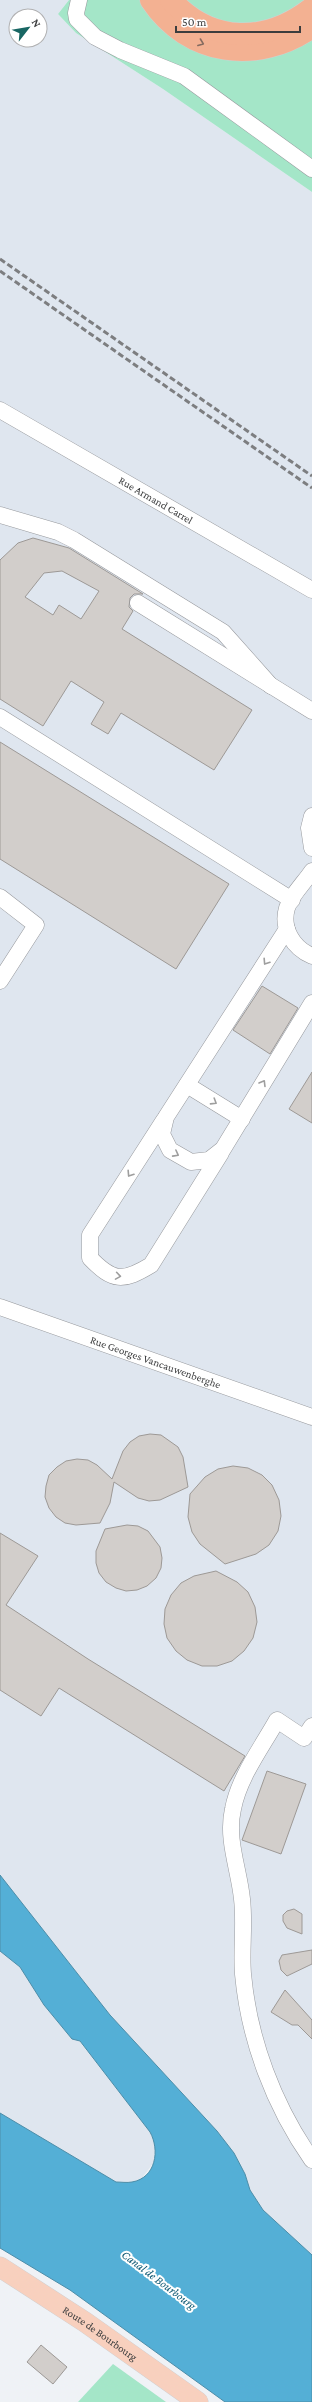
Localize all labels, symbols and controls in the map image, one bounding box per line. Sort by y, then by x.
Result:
north arrow [8,8,48,48]
scale bar [176,8,300,34]
text: 50 m [182,15,207,29]
text: N [29,17,44,30]
one-way arrow [197,38,204,46]
street label: Rue Armand Carrel [117,474,195,526]
one-way arrow [263,958,271,965]
one-way arrow [259,1080,266,1087]
one-way arrow [210,1097,217,1105]
one-way arrow [172,1150,180,1157]
one-way arrow [127,1170,134,1177]
one-way arrow [114,1271,121,1280]
street label: Rue Georges Vancauwenberghe [89,1333,223,1390]
water label: Canal de Bourbourg [119,2247,200,2313]
street label: Route de Bourbourg [61,2303,140,2364]

